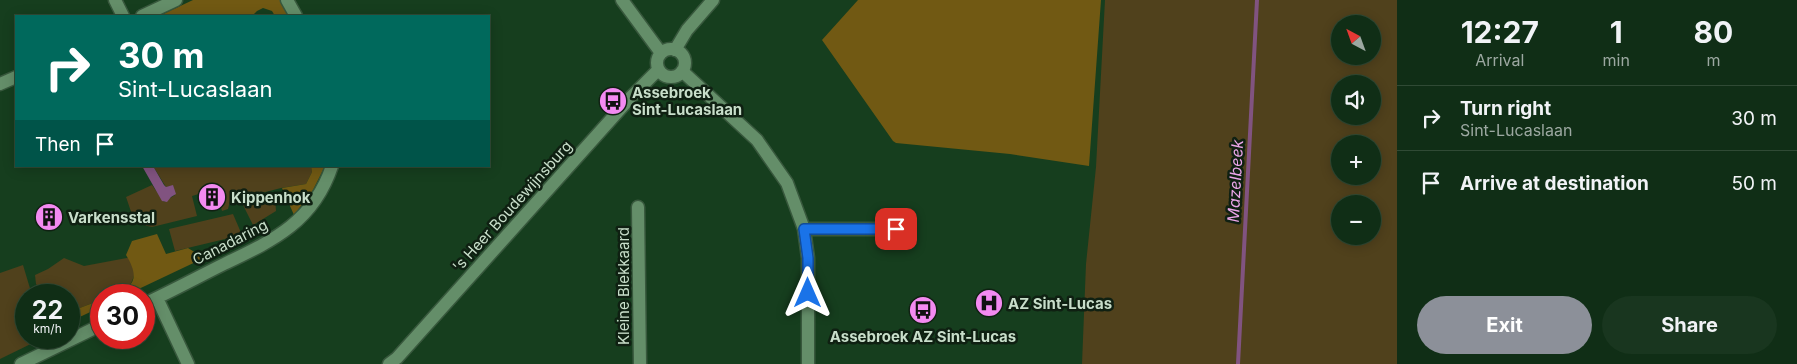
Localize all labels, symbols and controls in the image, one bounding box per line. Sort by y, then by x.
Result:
text: 12:27 [1461,14,1539,50]
text: 1 [1610,14,1623,50]
text: 80 [1694,14,1733,50]
north arrow [1331,15,1381,65]
map controls [1331,15,1381,245]
text: 30 m [118,34,204,76]
icon: right [35,35,100,100]
text: Arrival [1475,50,1524,70]
text: min [1603,50,1630,70]
text: m [1706,50,1720,70]
button: sound [1331,75,1381,125]
text: Sint-Lucaslaan [118,76,273,102]
place label: Assebroek Sint-Lucaslaan [632,83,742,119]
bus stop icon: Assebroek Sint-Lucaslaan [598,86,628,116]
text: Turn right [1460,97,1551,120]
icon: right [1417,104,1445,132]
text: 30 m [1731,107,1777,130]
text: Sint-Lucaslaan [1460,120,1572,140]
icon: arrive [91,130,119,158]
text: Then [35,133,81,156]
button: + [1331,135,1381,185]
street label: 's Heer Boudewijnsburg [448,137,576,275]
water label: Mazelbeek [1223,139,1247,223]
icon: arrive [1417,169,1445,197]
text: Arrive at destination [1460,172,1649,195]
text: 50 m [1731,172,1777,195]
building icon: Kippenhok [197,182,227,212]
place label: Kippenhok [231,188,311,207]
button: − [1331,195,1381,245]
building icon: Varkensstal [34,202,64,232]
place label: Varkensstal [68,208,155,227]
pin [875,208,917,250]
street label: Canadaring [189,215,271,269]
icon: arrive [882,215,910,243]
street label: Kleine Blekkaard [614,227,633,345]
position arrow [781,266,833,318]
speed limit sign: 30 [90,284,155,349]
hospital icon: AZ Sint-Lucas [974,288,1004,318]
place label: AZ Sint-Lucas [1008,294,1112,313]
text: 22 [32,295,63,325]
bus stop icon: Assebroek AZ Sint-Lucas [908,295,938,325]
button: Exit [1417,296,1592,354]
button: Share [1602,296,1777,354]
text: km/h [33,321,62,336]
place label: Assebroek AZ Sint-Lucas [830,327,1016,346]

